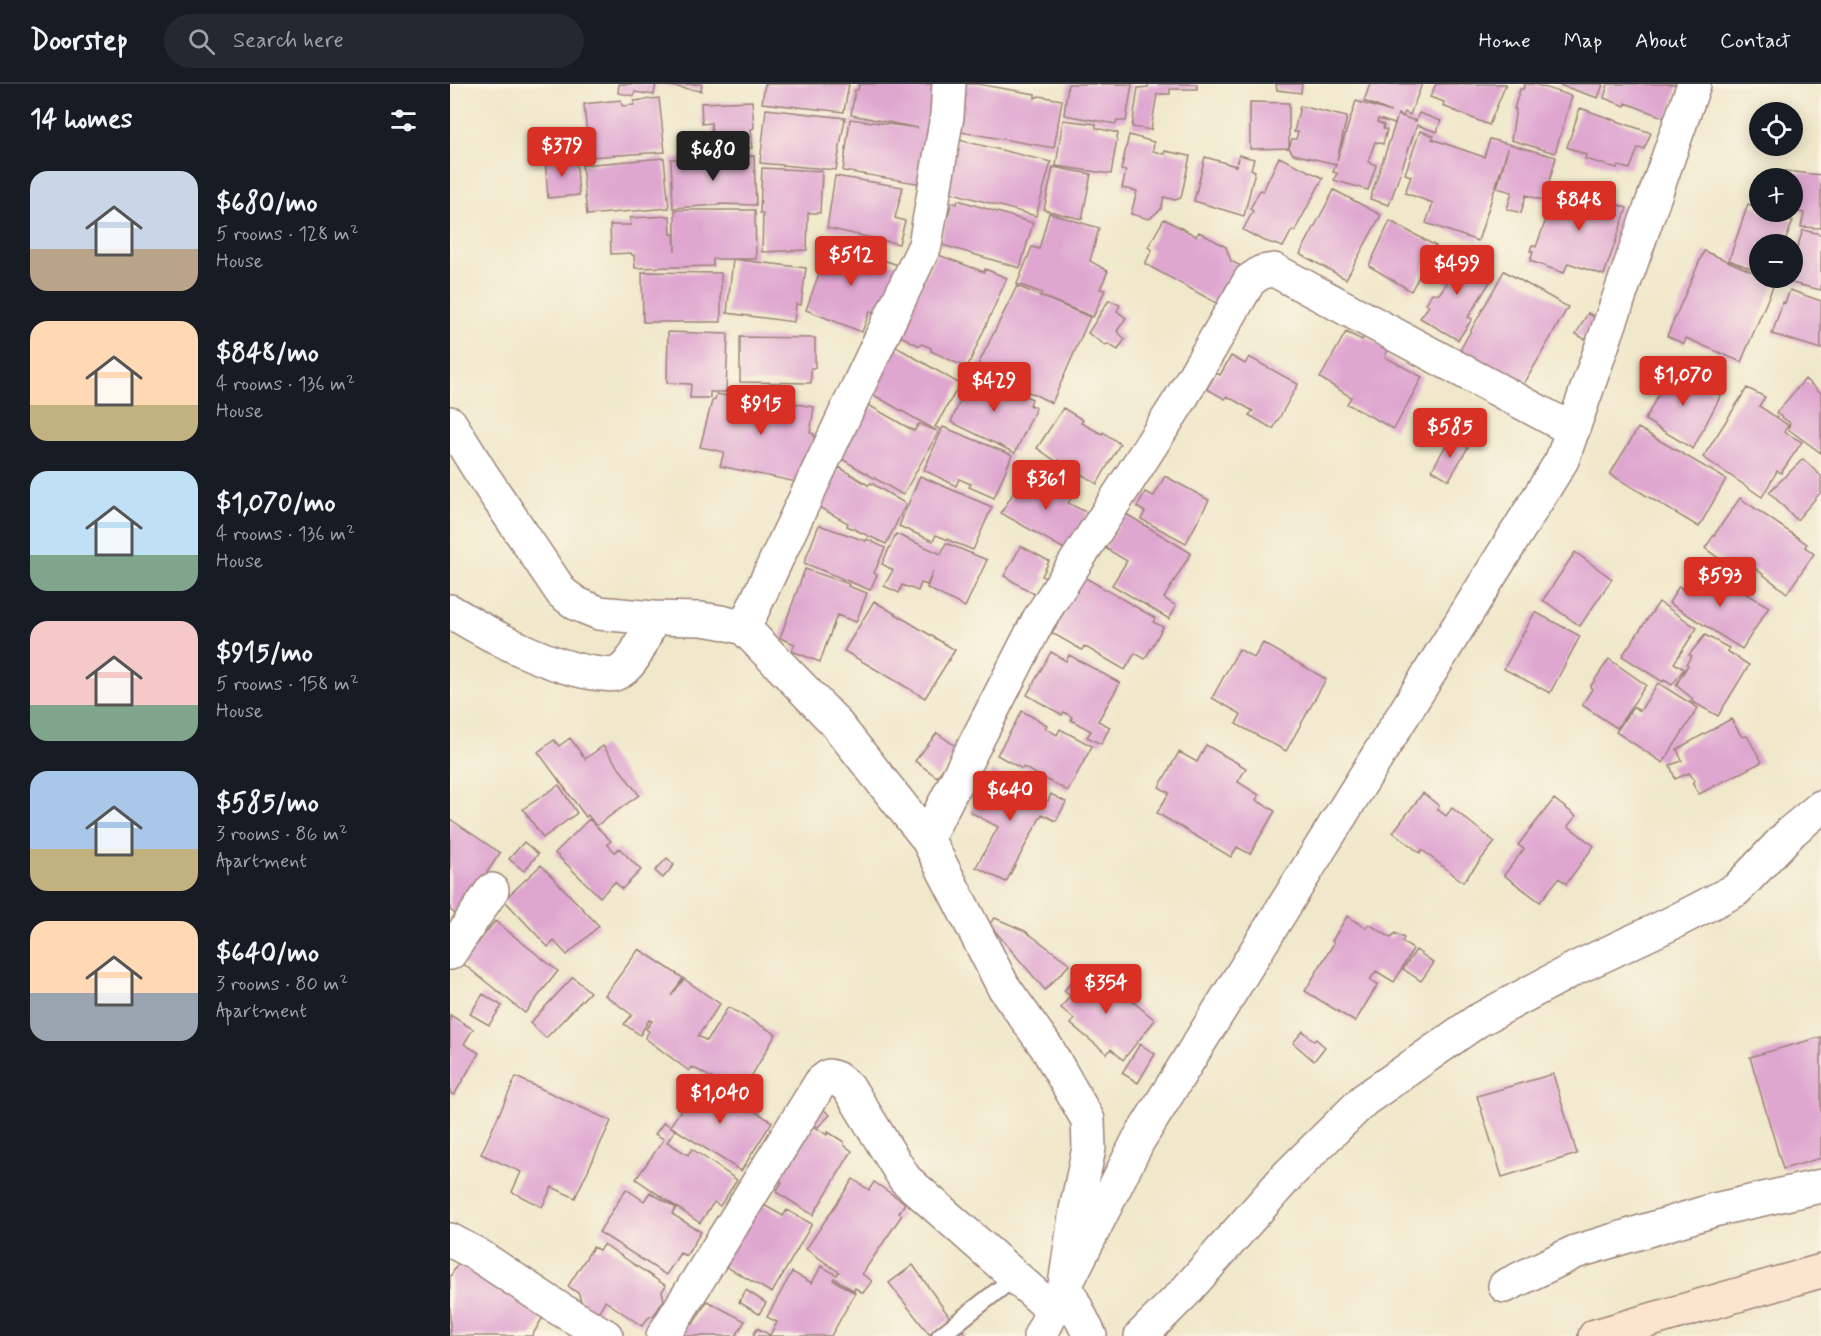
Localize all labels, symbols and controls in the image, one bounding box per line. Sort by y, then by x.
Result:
search box [164,14,584,68]
text: Doorstep [30,23,128,60]
icon: search [185,25,218,58]
text: Search here [233,27,344,55]
text: Home [1479,27,1531,55]
text: Map [1564,27,1602,55]
text: About [1635,27,1687,55]
text: Contact [1720,27,1791,55]
map controls [1749,102,1803,288]
button: locate [1749,102,1803,156]
text: 14 homes [30,103,132,137]
icon: filters [387,104,420,137]
pin: $379 [526,127,598,178]
pin: $680 [677,131,749,182]
text: $379 [541,133,583,160]
text: $680 [691,137,736,164]
button: + [1749,168,1803,222]
pin: $848 [1543,181,1615,232]
text: $680/mo [216,187,318,221]
text: $848 [1556,187,1602,214]
icon: home [78,195,150,267]
text: 5 rooms · 128 m² [216,221,359,248]
button: − [1749,234,1803,288]
pin: $512 [815,236,887,287]
text: $512 [829,242,873,269]
pin: $499 [1421,245,1493,296]
text: House [216,248,263,275]
text: $499 [1434,251,1480,278]
text: $848/mo [216,337,319,371]
icon: home [78,345,150,417]
pin: $1,070 [1634,356,1732,407]
pin: $429 [958,362,1030,413]
text: $1,070 [1654,362,1712,389]
text: $429 [972,368,1016,395]
text: 4 rooms · 136 m² [216,371,355,398]
pin: $915 [725,385,797,436]
text: $915 [740,391,782,418]
text: House [216,398,263,425]
pin: $585 [1414,408,1486,459]
text: $585 [1427,414,1473,441]
pin: $361 [1010,460,1082,511]
text: $361 [1026,466,1066,493]
text: $1,070/mo [216,487,336,521]
icon: home [78,495,150,567]
text: 4 rooms · 136 m² [216,521,355,548]
text: House [216,548,263,575]
pin: $593 [1684,557,1756,608]
text: $593 [1698,563,1742,590]
text: $915/mo [216,637,313,671]
icon: home [78,645,150,717]
text: 5 rooms · 158 m² [216,671,359,698]
text: House [216,698,263,725]
pin: $640 [974,771,1046,822]
text: $640 [987,777,1033,804]
text: $585/mo [216,787,319,821]
icon: home [78,795,150,867]
text: 3 rooms · 86 m² [216,821,348,848]
text: Apartment [216,848,307,875]
text: $640/mo [216,937,319,971]
icon: home [78,945,150,1017]
pin: $354 [1070,964,1142,1015]
text: $354 [1084,970,1128,997]
text: 3 rooms · 80 m² [216,971,348,998]
text: Apartment [216,998,307,1025]
pin: $1,040 [671,1074,769,1125]
text: $1,040 [690,1080,750,1107]

